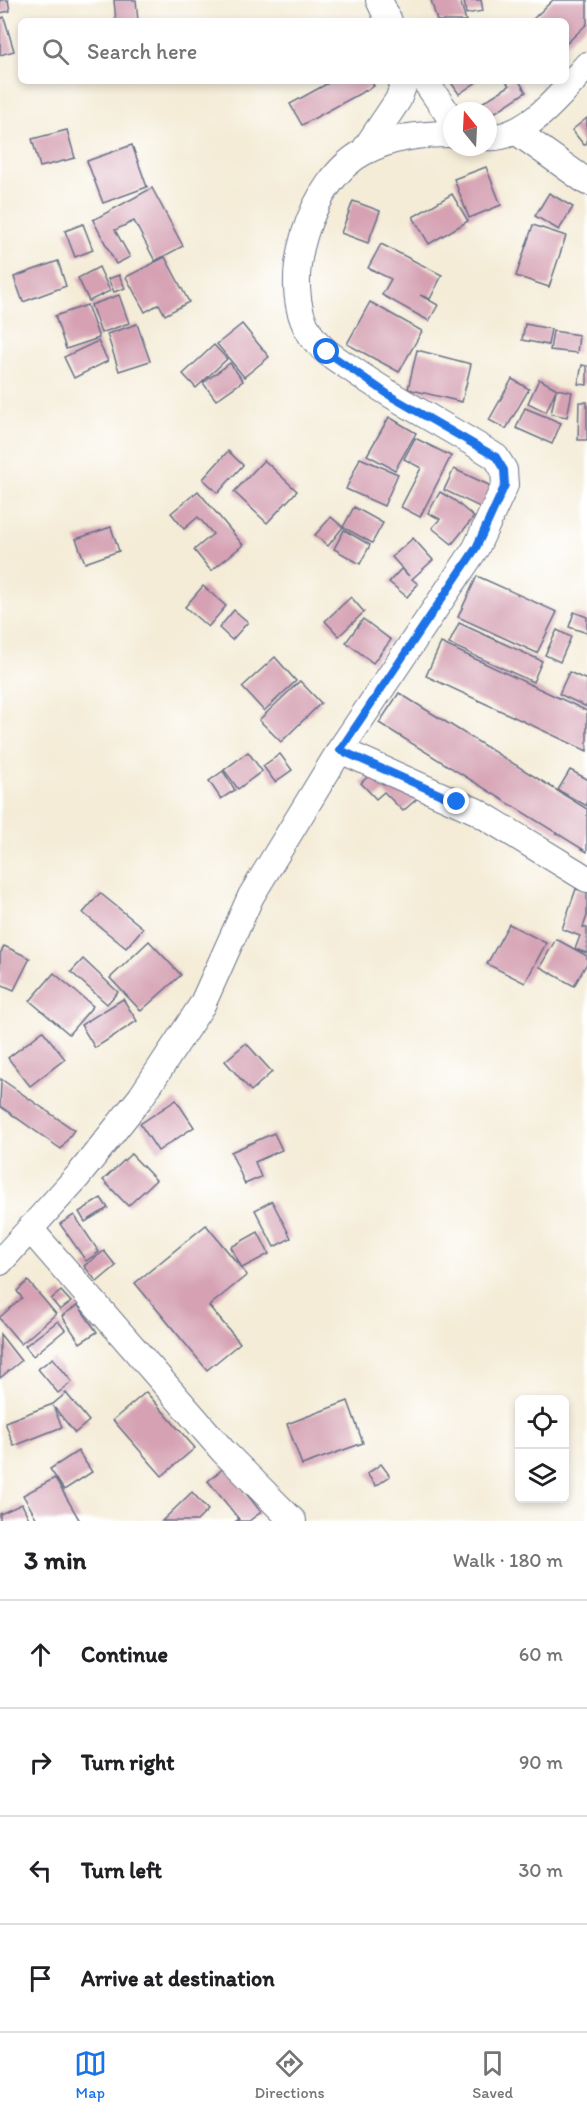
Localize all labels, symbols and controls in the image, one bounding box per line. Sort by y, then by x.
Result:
search box [18,18,569,84]
icon: search [39,35,72,68]
text: Search here [87,38,197,65]
north arrow [443,102,497,156]
route start [313,338,339,364]
route end [443,788,469,814]
map controls [515,1395,569,1503]
button: locate [515,1395,569,1449]
button: layers [515,1449,569,1503]
text: 3 min [24,1544,86,1576]
text: Walk · 180 m [453,1548,563,1572]
icon: ahead [24,1638,57,1671]
text: Continue [81,1641,168,1668]
text: 60 m [519,1642,563,1666]
icon: right [24,1746,57,1779]
text: Turn right [81,1749,175,1776]
text: 90 m [519,1750,563,1774]
icon: left [24,1854,57,1887]
text: Turn left [81,1857,162,1884]
text: 30 m [518,1858,563,1882]
icon: arrive [24,1962,57,1995]
text: Arrive at destination [81,1965,275,1992]
tab: Map [74,2047,107,2102]
tab: Directions [254,2047,325,2102]
tab: Saved [472,2047,513,2102]

